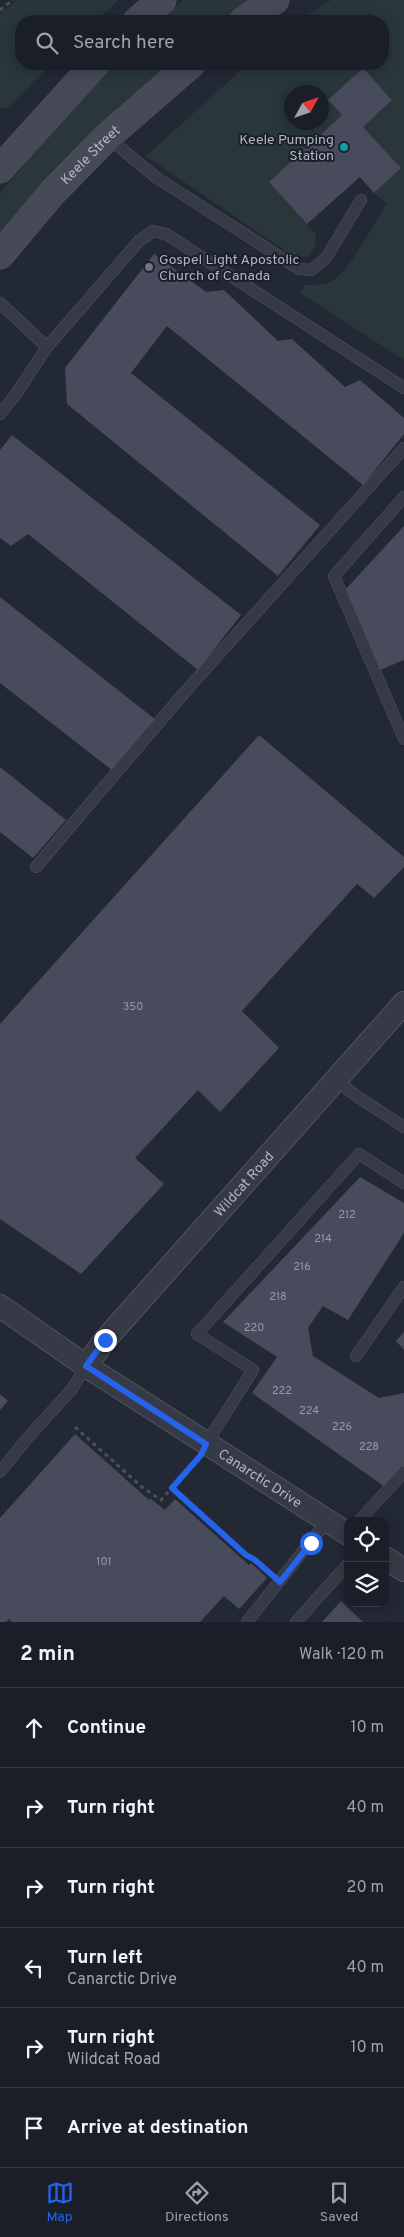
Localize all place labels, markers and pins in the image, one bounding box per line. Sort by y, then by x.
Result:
place label: Keele Pumping Station [239,132,334,165]
marker: Keele Pumping Station [338,141,350,153]
place label: Gospel Light Apostolic Church of Canada [159,252,299,285]
marker: Gospel Light Apostolic Church of Canada [143,261,155,273]

